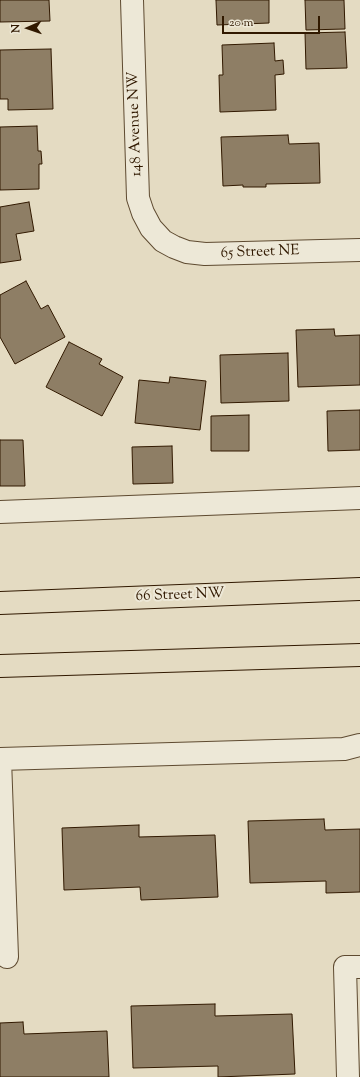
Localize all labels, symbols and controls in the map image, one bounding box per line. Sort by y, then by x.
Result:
north arrow [8,8,48,48]
scale bar [224,8,322,34]
text: 20 m [229,14,253,32]
text: N [8,24,24,33]
street label: 148 Avenue NW [125,71,147,177]
street label: 65 Street NE [220,243,300,263]
street label: 66 Street NW [135,585,225,607]

